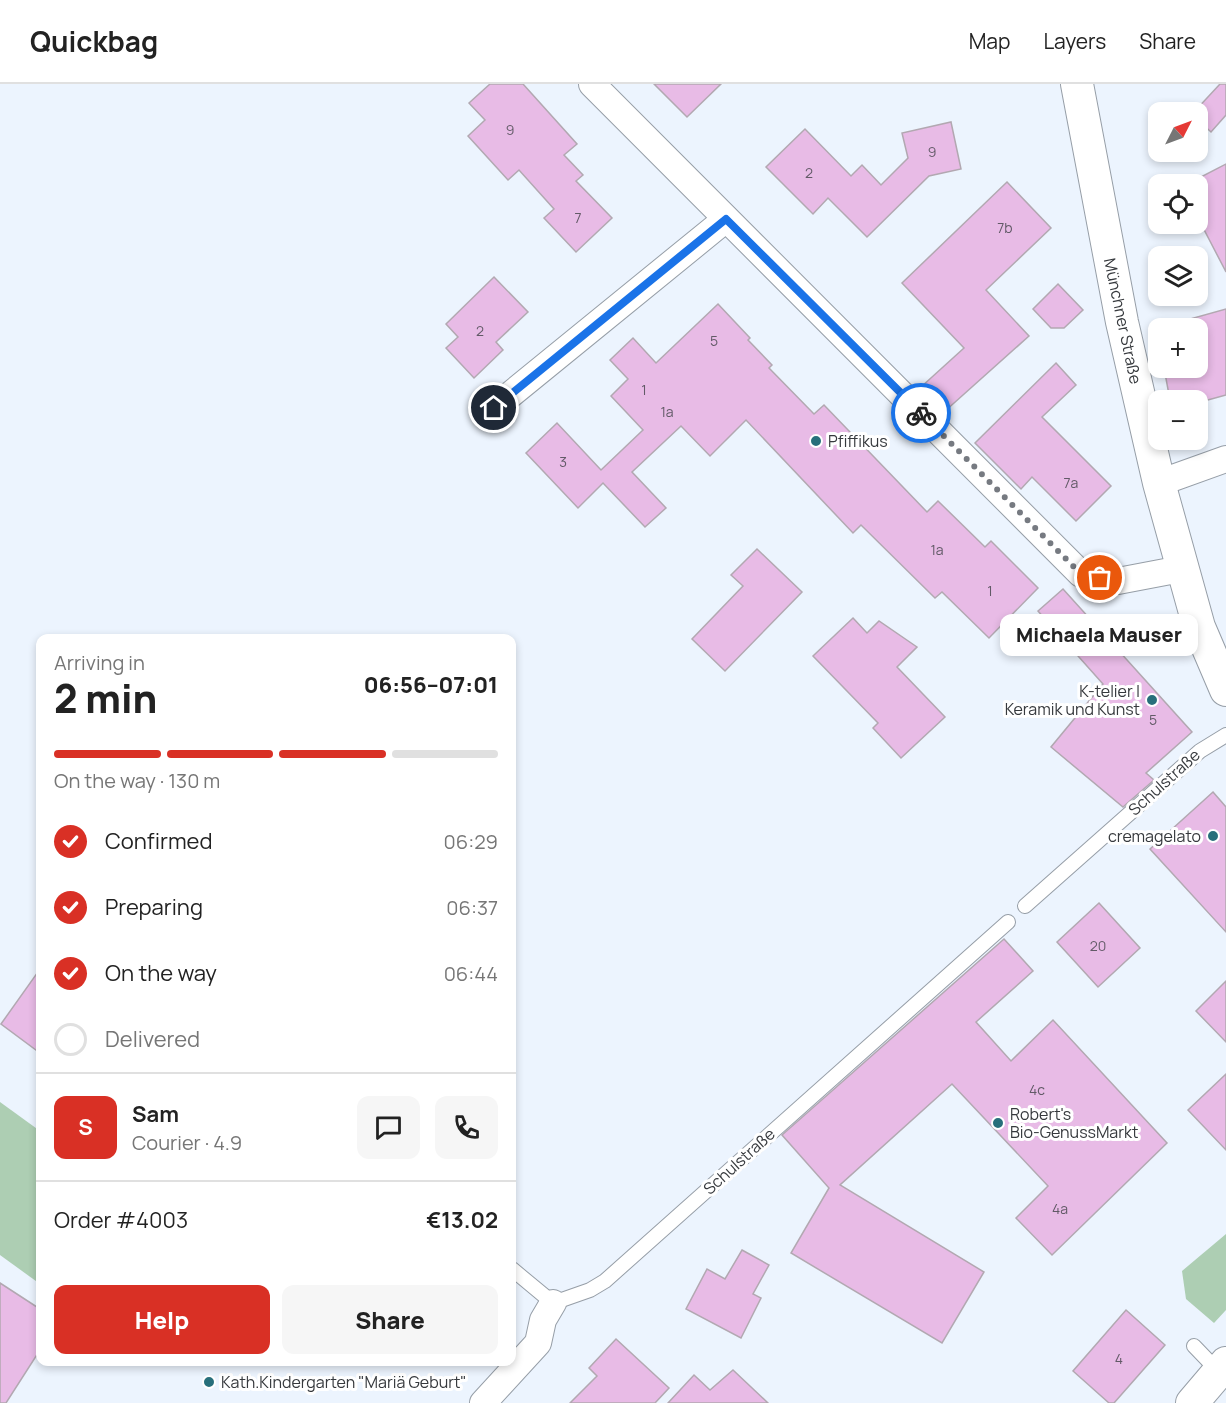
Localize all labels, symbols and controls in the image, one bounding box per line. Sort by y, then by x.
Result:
text: Quickbag [30,22,158,60]
text: Map [969,27,1010,55]
text: Layers [1043,27,1106,55]
text: Share [1139,27,1196,55]
north arrow [1148,102,1208,162]
map controls [1148,102,1208,450]
house number: 9 [506,120,514,139]
house number: 9 [928,142,936,161]
house number: 2 [805,163,813,182]
button: locate [1148,174,1208,234]
house number: 7 [574,208,582,227]
house number: 7b [997,218,1013,237]
button: layers [1148,246,1208,306]
street label: Münchner Straße [1099,256,1147,386]
button: + [1148,318,1208,378]
house number: 2 [476,321,484,340]
house number: 5 [710,331,718,350]
house number: 1 [641,380,647,399]
pin [468,382,519,433]
courier [891,383,951,443]
button: − [1148,390,1208,450]
icon: home [477,391,510,424]
icon: bike [905,397,938,430]
house number: 1a [660,402,674,421]
place label: Pfiffikus [828,430,888,452]
marker: Pfiffikus [809,434,823,448]
house number: 3 [559,452,567,471]
house number: 7a [1064,473,1078,492]
house number: 1a [930,540,944,559]
pin [1074,552,1125,603]
icon: bag [1083,561,1116,594]
house number: 1 [987,581,993,600]
callout: Michaela Mauser [1001,614,1199,656]
text: Michaela Mauser [1016,621,1182,648]
text: Arriving in [54,649,145,676]
text: 06:56–07:01 [364,670,498,700]
text: 2 min [54,671,157,725]
place label: K-telier | Keramik und Kunst [1005,680,1140,720]
marker: K-telier | Keramik und Kunst [1145,693,1159,707]
house number: 5 [1149,710,1157,729]
street label: Schulstraße [1123,744,1205,820]
text: On the way · 130 m [54,767,220,794]
icon: check [54,825,87,858]
place label: cremagelato [1108,825,1201,847]
text: Confirmed [105,826,213,856]
text: 06:29 [444,828,498,855]
marker: cremagelato [1206,829,1220,843]
icon: check [54,891,87,924]
text: Preparing [105,892,203,922]
text: 06:37 [446,894,498,921]
house number: 20 [1090,936,1106,955]
icon: check [54,957,87,990]
text: On the way [105,958,217,988]
text: 06:44 [444,960,498,987]
text: Delivered [105,1024,200,1054]
house number: 4c [1029,1080,1045,1099]
button: chat [357,1096,420,1159]
button: phone [435,1096,498,1159]
text: Sam [132,1099,179,1129]
place label: Robert's Bio-GenussMarkt [1010,1103,1138,1143]
text: S [78,1112,93,1142]
marker: Robert's Bio-GenussMarkt [991,1116,1005,1130]
street label: Schulstraße [698,1123,780,1199]
text: Courier · 4.9 [132,1129,242,1156]
house number: 4a [1052,1199,1068,1218]
text: Order #4003 [54,1205,188,1235]
text: €13.02 [426,1205,498,1235]
button: Help [54,1285,270,1354]
button: Share [282,1285,498,1354]
house number: 4 [1115,1349,1123,1368]
place label: Kath.Kindergarten "Mariä Geburt" [221,1371,467,1393]
marker: Kath.Kindergarten "Mariä Geburt" [202,1375,216,1389]

